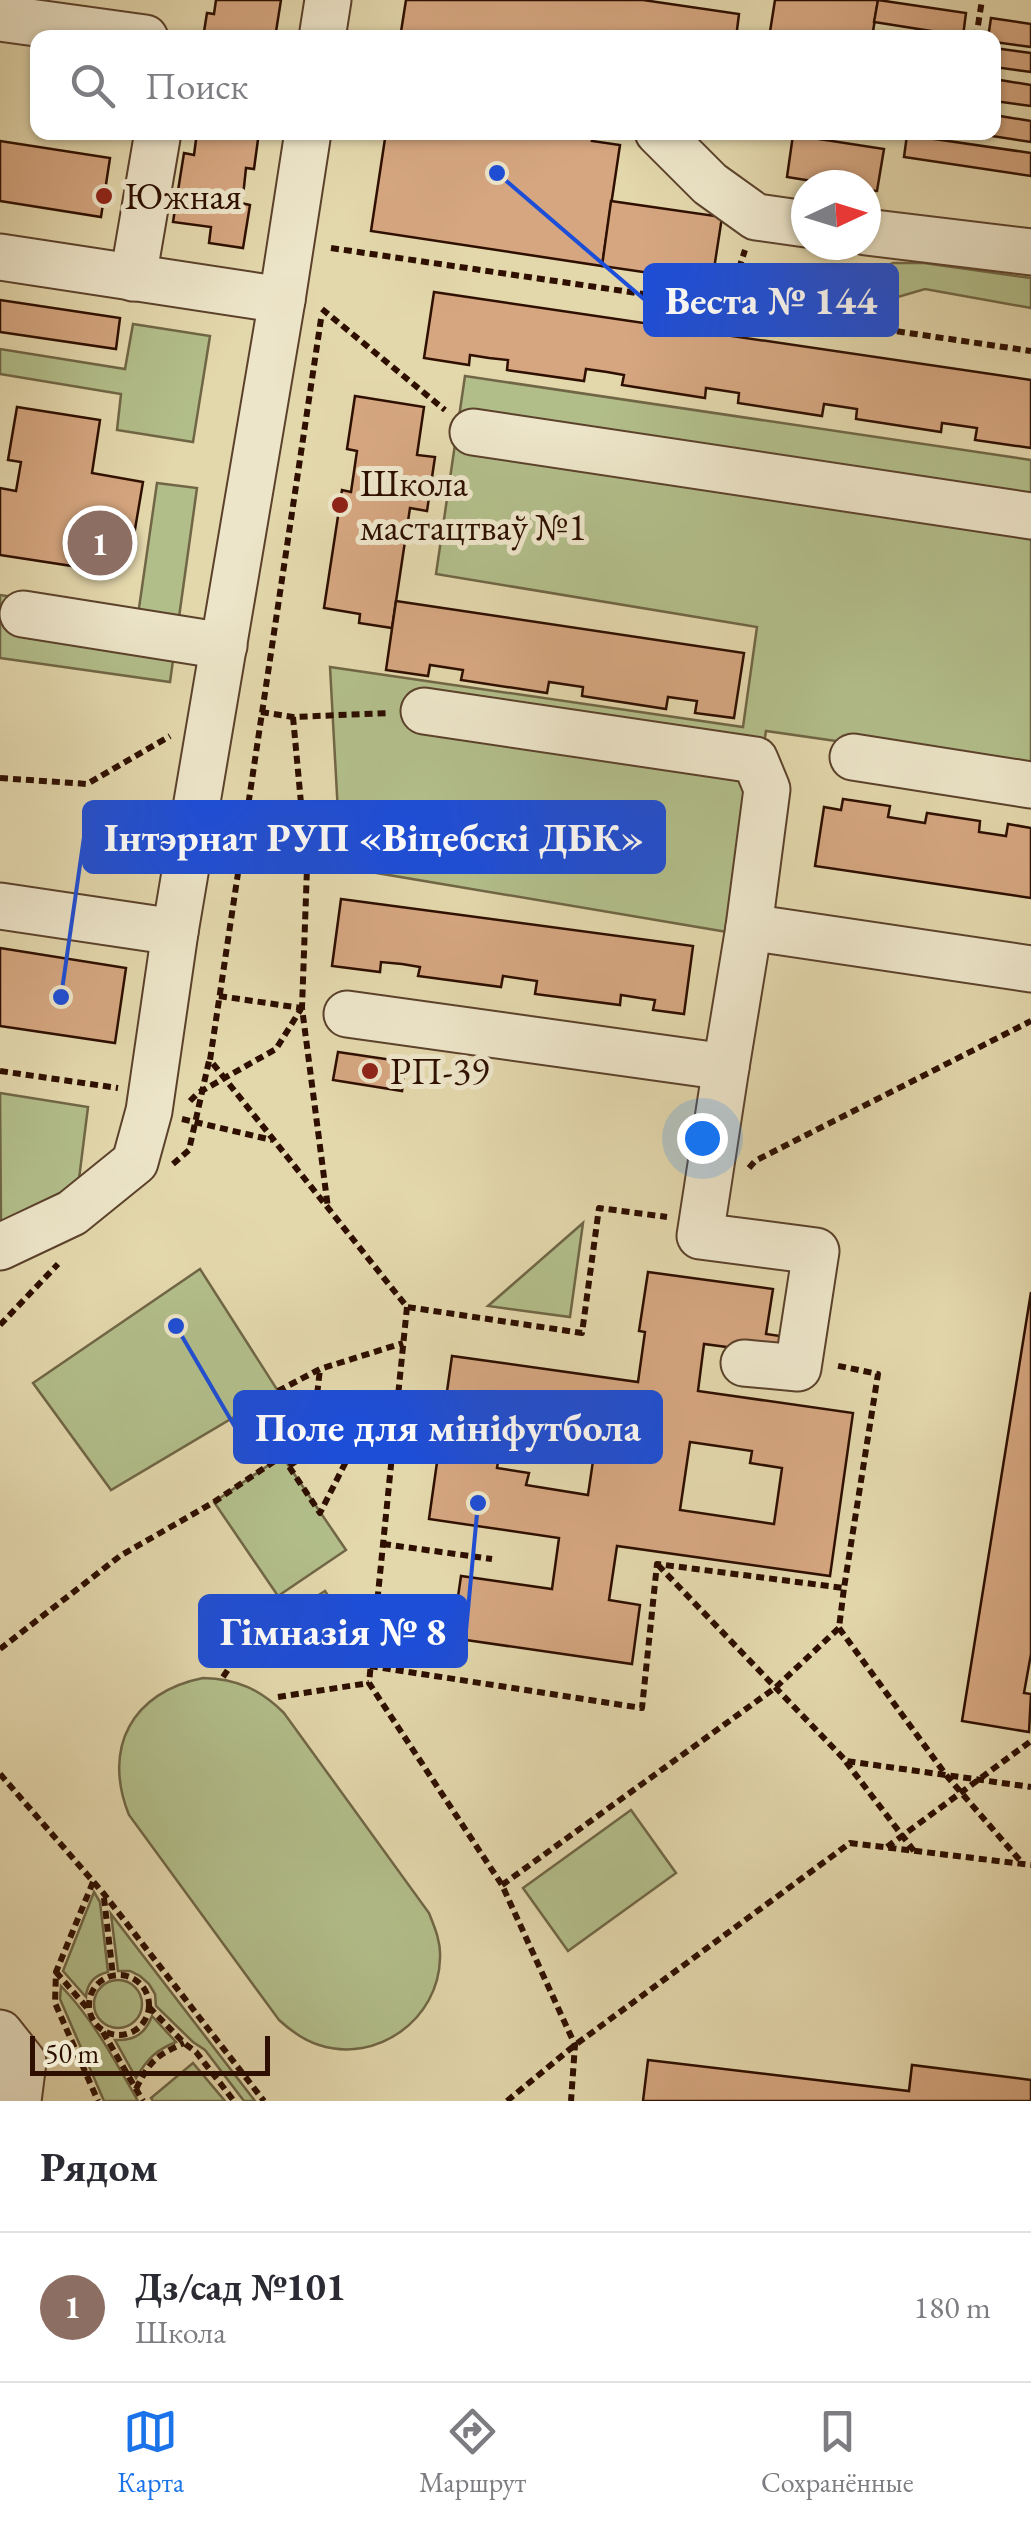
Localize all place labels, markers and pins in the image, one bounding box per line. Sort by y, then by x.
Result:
place label: Южная [124,171,242,220]
marker: Южная [93,185,115,207]
callout: Веста № 144 [645,265,897,335]
place label: Школа мастацтваў №1 [360,458,587,551]
marker: Школа мастацтваў №1 [329,494,351,516]
pin: 1 [68,506,132,580]
callout: Інтэрнат РУП «Віцебскі ДБК» [84,802,664,872]
place label: РП-39 [390,1046,489,1095]
marker: РП-39 [359,1060,381,1082]
callout: Поле для мініфутбола [235,1392,661,1462]
callout: Гімназія № 8 [200,1596,466,1666]

